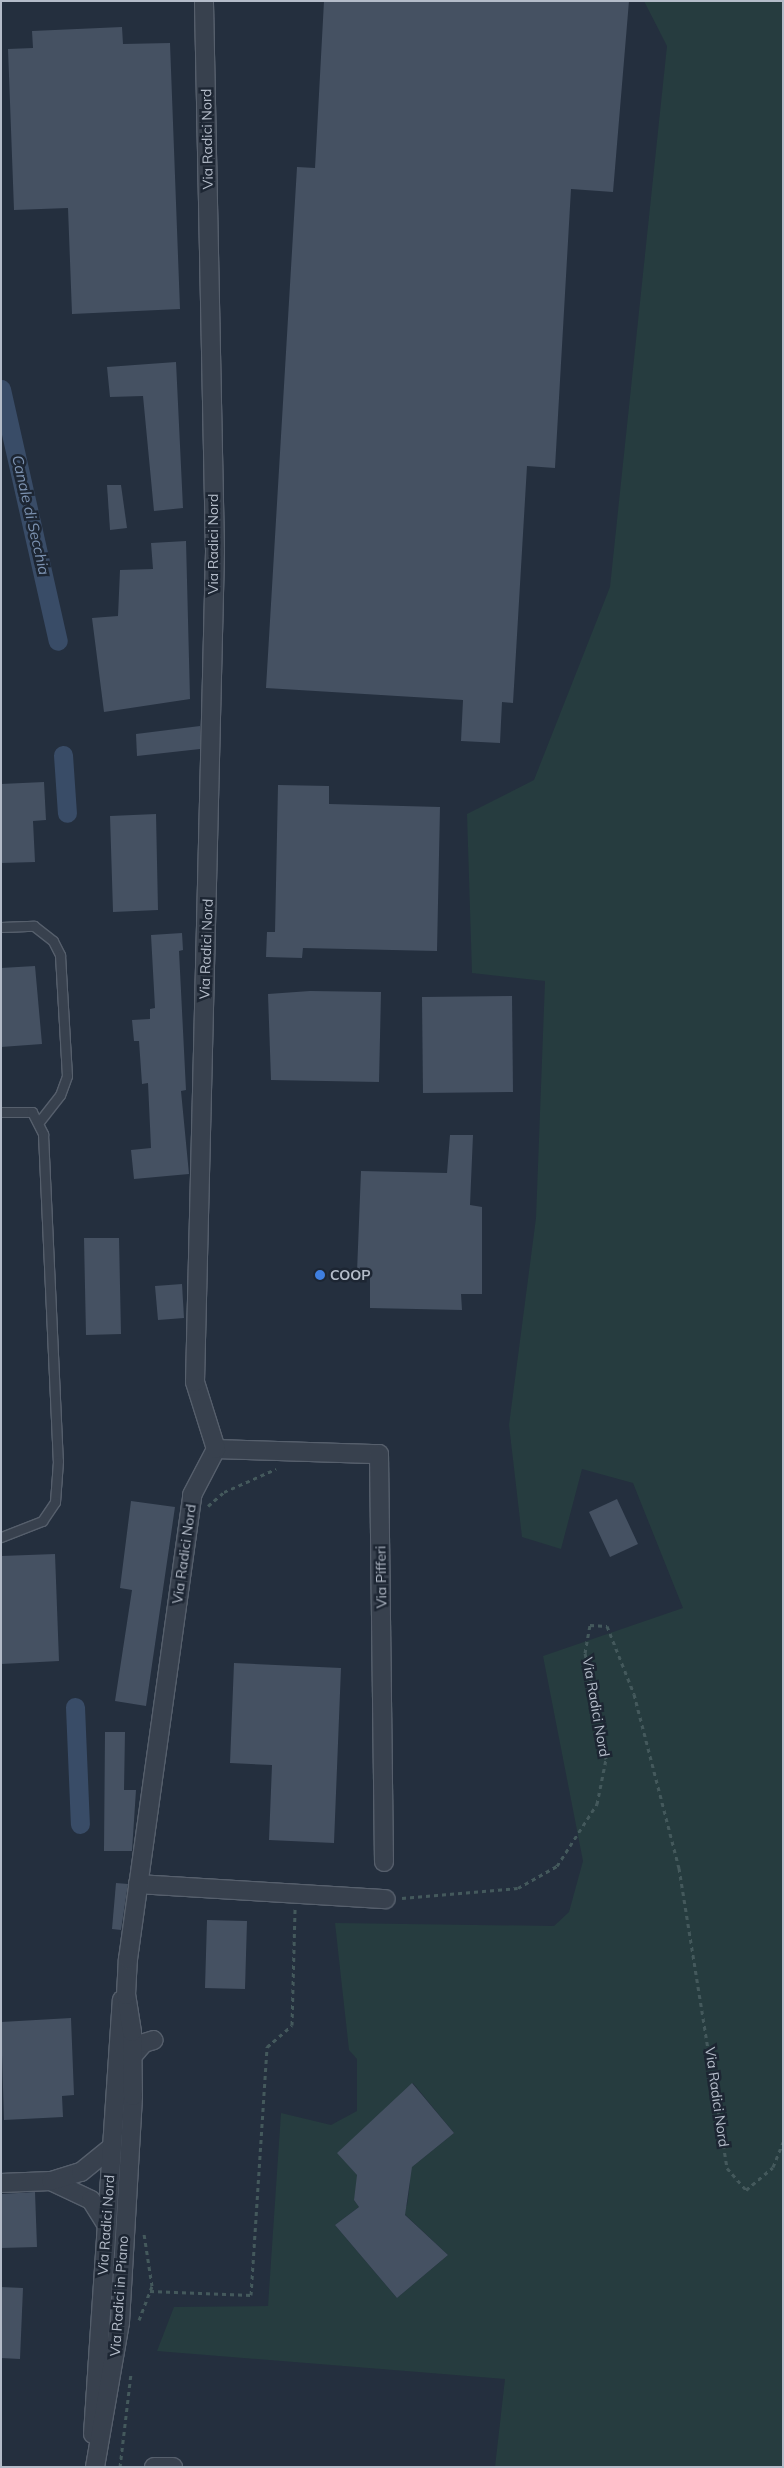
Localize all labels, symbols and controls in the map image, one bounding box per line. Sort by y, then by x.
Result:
street label: Via Radici Nord [198,89,216,189]
water label: Canale di Secchia [8,453,54,577]
street label: Via Radici Nord [205,494,221,594]
street label: Via Radici Nord [196,898,216,1000]
place label: COOP [330,1267,371,1283]
marker: COOP [314,1269,326,1281]
street label: Via Radici Nord [169,1503,199,1605]
street label: Via Pifferi [372,1546,390,1608]
street label: Via Radici Nord [579,1656,613,1758]
street label: Via Radici Nord [702,2046,732,2148]
street label: Via Radici Nord [94,2174,118,2276]
street label: Via Radici in Piano [106,2235,132,2357]

